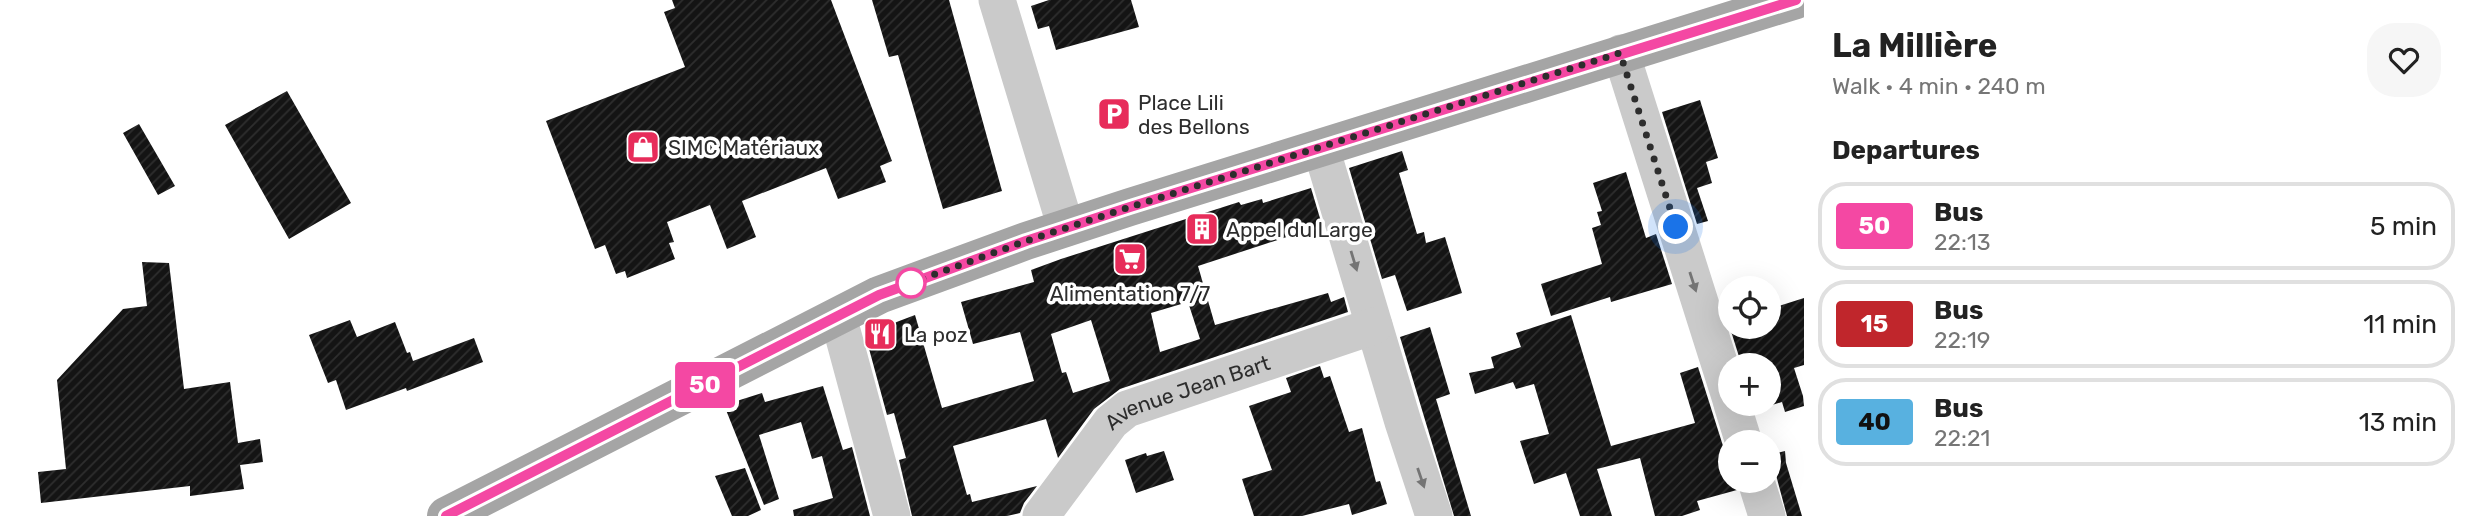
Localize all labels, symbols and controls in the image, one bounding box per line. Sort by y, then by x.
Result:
button: heart [2367,23,2441,97]
text: La Millière [1832,26,1997,65]
text: Walk · 4 min · 240 m [1832,72,2046,100]
place label: Place Lili des Bellons [1138,90,1250,139]
parking icon: Place Lili des Bellons [1095,95,1133,133]
shop icon: SIMC Matériaux [624,128,662,166]
place label: SIMC Matériaux [668,135,819,160]
text: Departures [1832,135,1980,166]
text: Bus [1934,197,1983,228]
your location [1658,209,1693,244]
building icon: Appel du Large [1183,210,1221,248]
text: 5 min [2370,211,2437,242]
text: 50 [1859,212,1890,240]
place label: Appel du Large [1226,217,1373,242]
text: 22:13 [1934,228,1991,256]
supermarket icon: Alimentation 7/7 [1111,240,1149,278]
one-way arrow [1350,250,1360,271]
unlabelled marker [896,268,926,298]
one-way arrow [1688,271,1699,292]
map controls [1718,276,1781,493]
button: locate [1718,276,1781,339]
place label: Alimentation 7/7 [1050,281,1210,306]
text: Bus [1934,295,1983,326]
text: 11 min [2363,309,2437,340]
text: 15 [1861,310,1888,338]
restaurant icon: La poz [861,315,899,353]
place label: La poz [904,322,968,347]
text: 22:19 [1934,326,1990,354]
street label: Avenue Jean Bart [1099,349,1273,435]
button: + [1718,353,1781,416]
line badge: 50 [674,362,736,408]
text: 50 [689,371,721,399]
text: Bus [1934,393,1983,424]
text: 13 min [2359,407,2437,438]
text: 40 [1858,408,1891,436]
text: 22:21 [1934,424,1990,452]
button: − [1718,430,1781,493]
one-way arrow [1417,467,1427,488]

